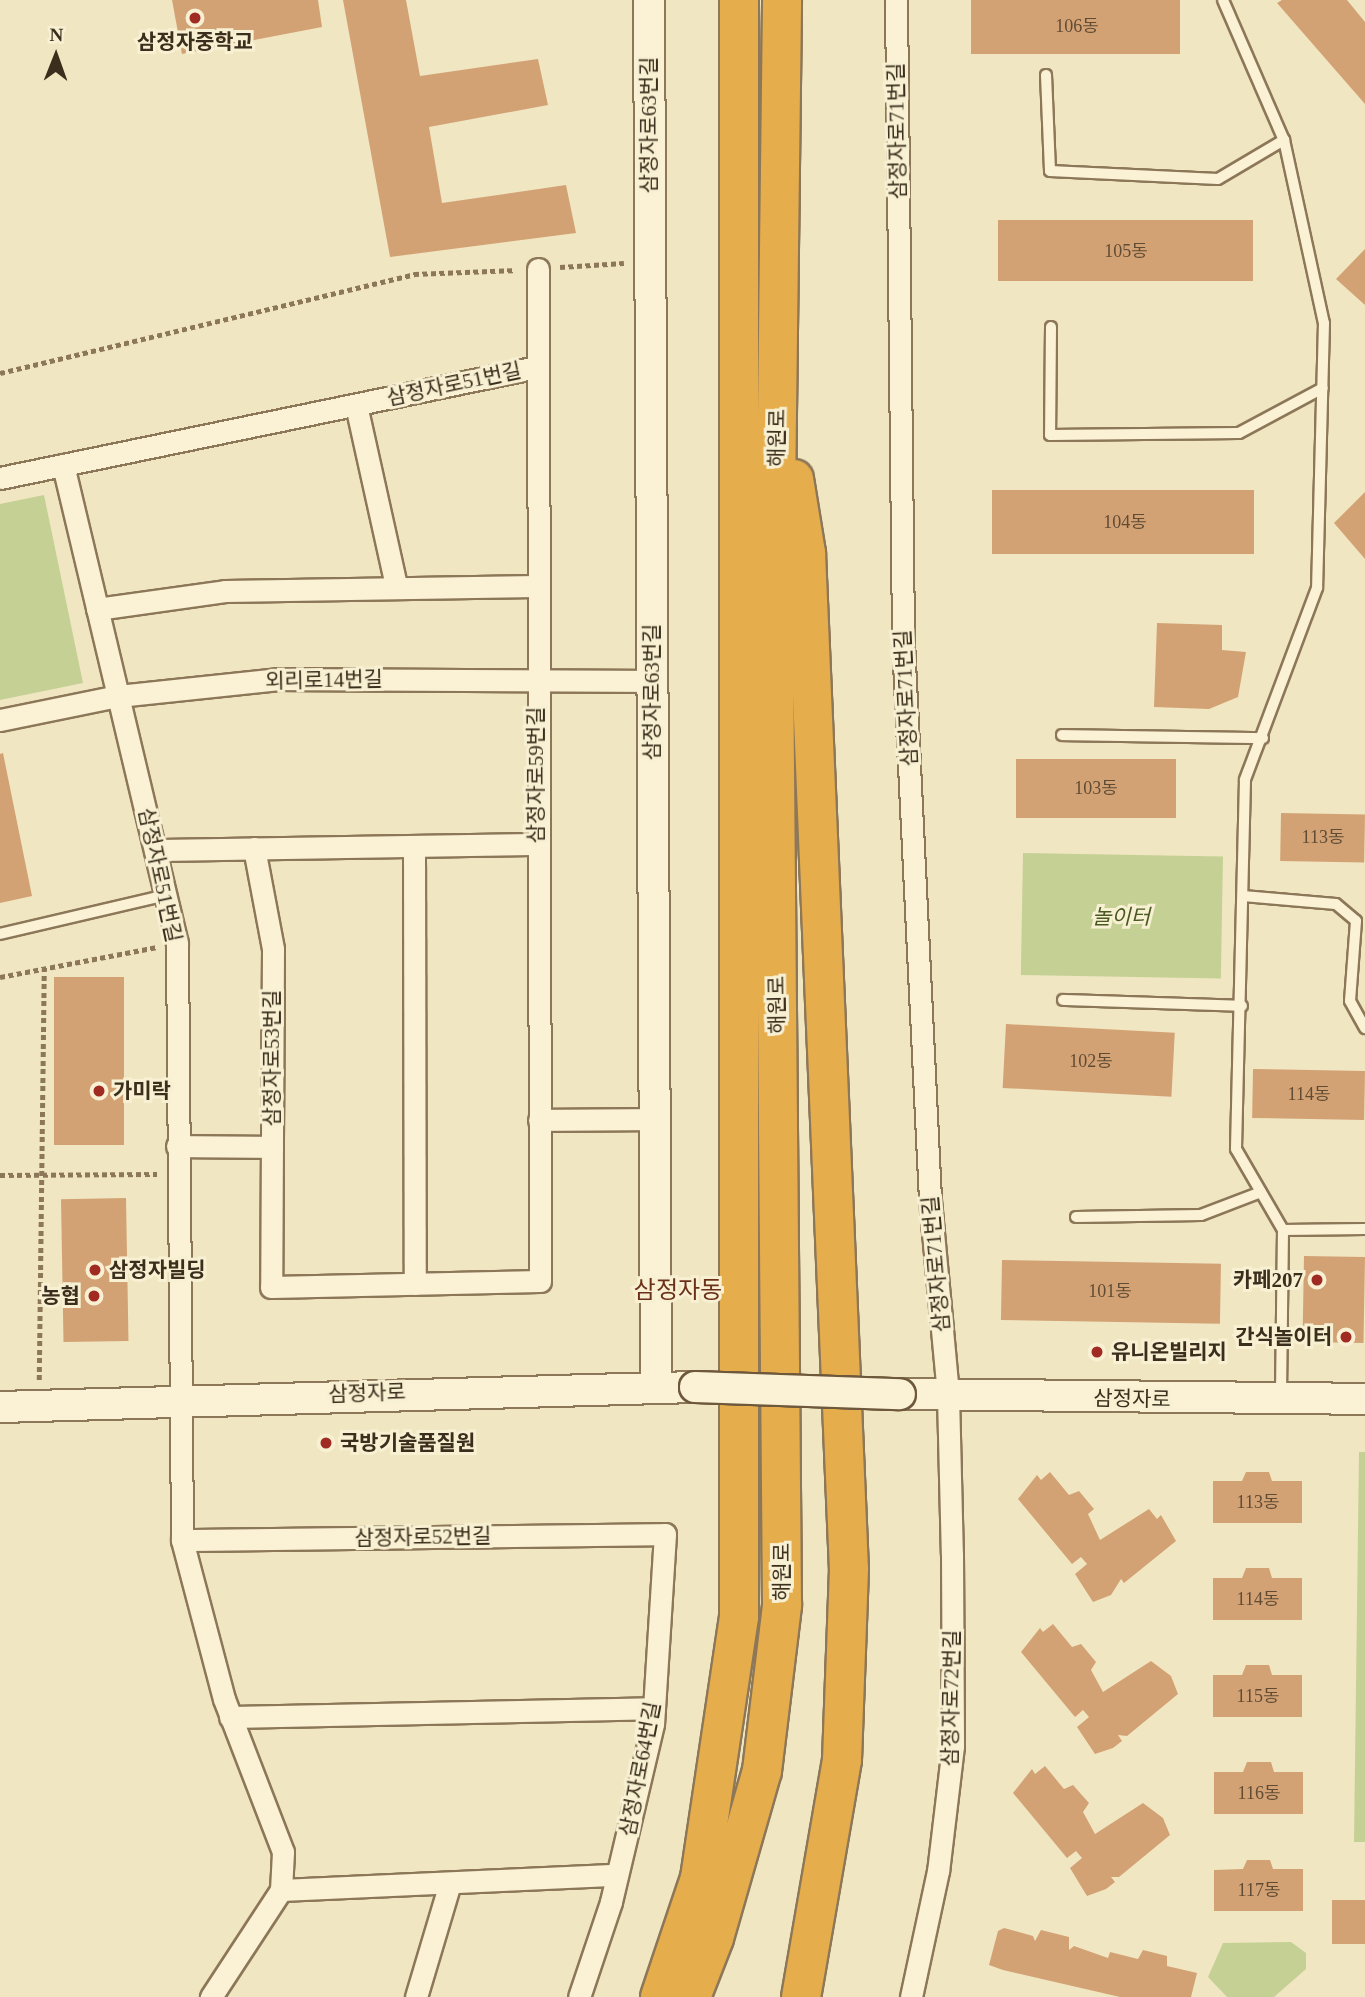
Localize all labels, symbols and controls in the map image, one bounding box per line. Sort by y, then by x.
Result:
marker: 삼정자중학교 [187,10,203,26]
house number: 106동 [1055,15,1099,37]
north arrow [21,21,91,91]
text: N [49,24,63,45]
place label: 삼정자중학교 [137,29,253,55]
street label: 삼정자로63번길 [636,57,662,193]
street label: 삼정자로71번길 [883,62,911,200]
house number: 105동 [1104,240,1148,262]
street label: 삼정자로51번길 [384,357,524,411]
street label: 해원로 [764,409,790,467]
house number: 104동 [1103,511,1147,533]
street label: 삼정자로63번길 [639,624,665,760]
street label: 삼정자로71번길 [890,629,922,767]
street label: 외리로14번길 [265,666,383,694]
street label: 삼정자로59번길 [523,707,549,843]
house number: 103동 [1074,777,1118,799]
street label: 삼정자로51번길 [133,805,187,945]
house number: 113동 [1302,826,1344,848]
park label: 놀이터 [1092,904,1150,930]
street label: 해원로 [764,976,790,1034]
street label: 삼정자로53번길 [259,990,285,1126]
house number: 102동 [1069,1050,1113,1072]
place label: 가미락 [113,1078,171,1104]
marker: 가미락 [91,1083,107,1099]
house number: 114동 [1288,1083,1330,1105]
street label: 삼정자로71번길 [917,1195,955,1333]
place label: 삼정자빌딩 [109,1257,206,1283]
marker: 삼정자빌딩 [87,1262,103,1278]
place label: 카페207 [1233,1267,1303,1293]
marker: 카페207 [1309,1272,1325,1288]
district label: 삼정자동 [634,1277,722,1305]
house number: 101동 [1088,1280,1132,1302]
place label: 농협 [41,1283,80,1309]
marker: 농협 [86,1288,102,1304]
place label: 간식놀이터 [1235,1324,1332,1350]
marker: 간식놀이터 [1338,1329,1354,1345]
place label: 유니온빌리지 [1111,1339,1227,1365]
marker: 유니온빌리지 [1089,1344,1105,1360]
street label: 삼정자로 [328,1379,406,1407]
street label: 삼정자로 [1093,1386,1171,1412]
place label: 국방기술품질원 [340,1430,475,1456]
marker: 국방기술품질원 [318,1435,334,1451]
house number: 113동 [1237,1491,1279,1513]
street label: 삼정자로52번길 [354,1523,492,1551]
street label: 해원로 [769,1543,795,1601]
house number: 114동 [1237,1588,1279,1610]
street label: 삼정자로72번길 [937,1629,965,1767]
house number: 115동 [1237,1685,1279,1707]
street label: 삼정자로64번길 [615,1699,665,1839]
house number: 116동 [1238,1782,1280,1804]
house number: 117동 [1238,1879,1280,1901]

